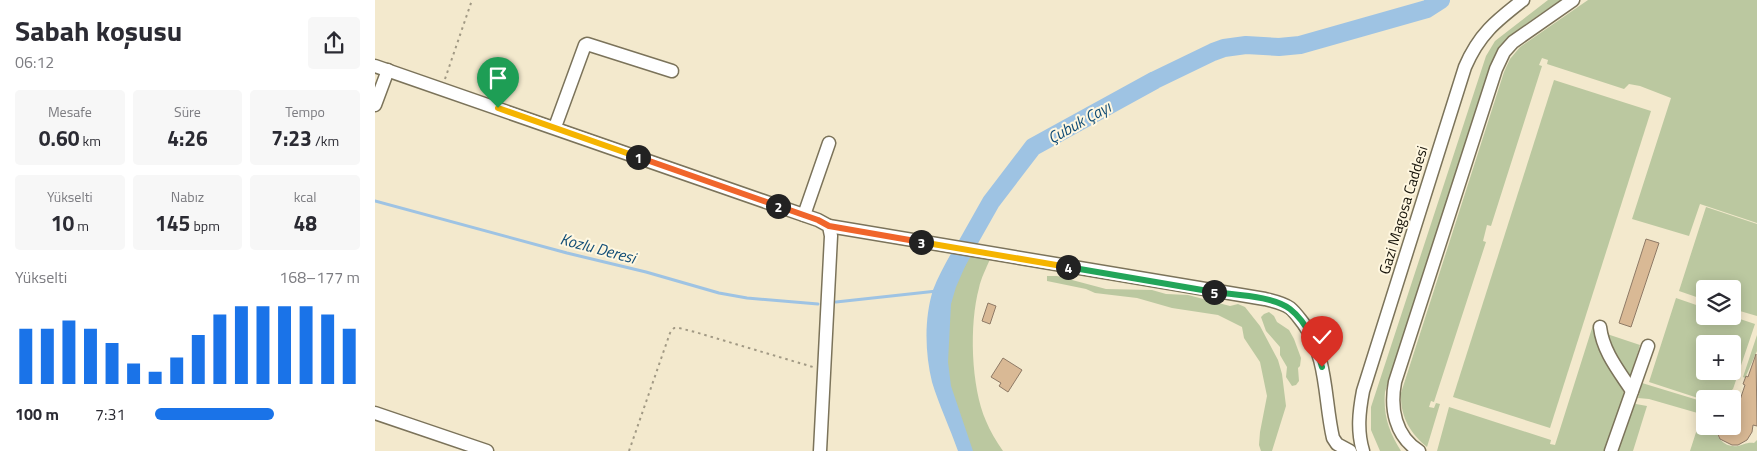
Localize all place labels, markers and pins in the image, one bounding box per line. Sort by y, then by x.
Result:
pin [477,57,519,108]
pin: 1 [625,144,651,170]
pin: 2 [765,194,791,218]
pin: 3 [909,230,933,254]
pin: 4 [1055,254,1081,280]
pin: 5 [1201,280,1227,304]
pin [1301,316,1343,367]

